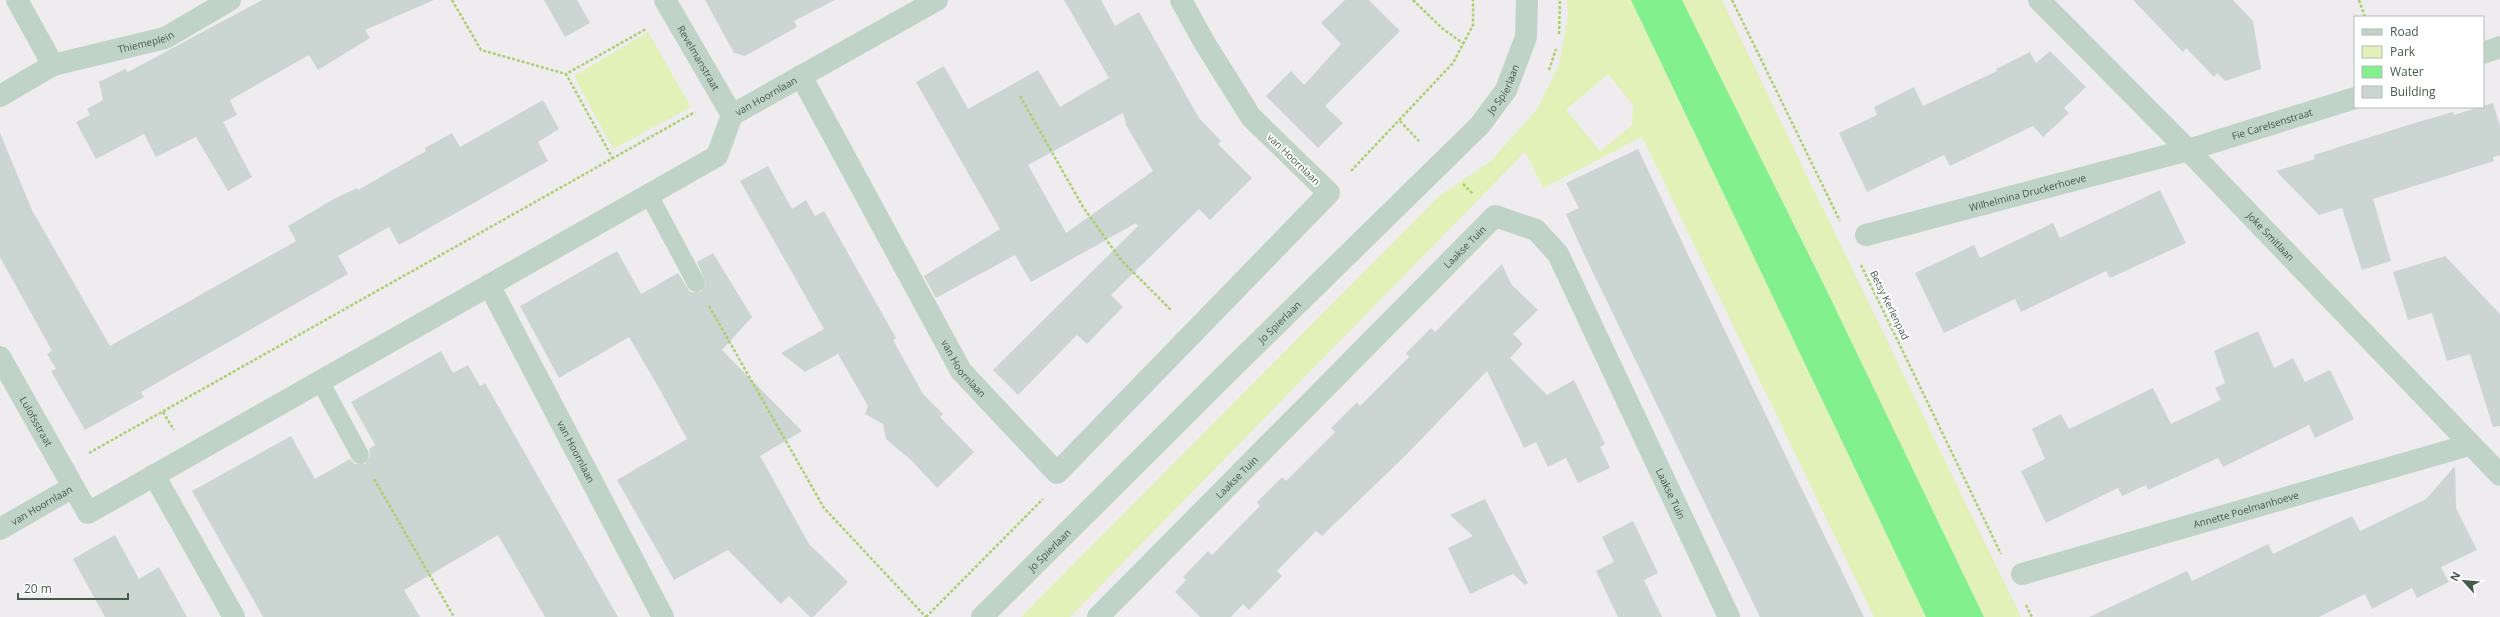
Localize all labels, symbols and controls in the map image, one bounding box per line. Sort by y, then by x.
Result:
legend [2354,16,2484,108]
street label: Revelmanstraat [674,23,723,93]
text: Road [2390,23,2419,40]
street label: Thiemeplein [116,27,177,56]
text: Park [2390,43,2416,60]
street label: Jo Spierlaan [1483,62,1522,118]
text: Water [2390,63,2424,80]
street label: van Hoornlaan [733,73,799,119]
text: Building [2390,83,2436,100]
street label: Fie Carelsenstraat [2230,105,2314,143]
street label: van Hoornlaan [1264,130,1324,188]
street label: Wilhelmina Druckerhoeve [1967,170,2088,215]
street label: Joke Smitlaan [2243,208,2298,264]
street label: Laakse Tuin [1440,222,1489,271]
street label: Betsy Kerlenpad [1867,268,1913,342]
street label: Jo Spierlaan [1254,298,1304,347]
street label: van Hoornlaan [938,337,989,400]
street label: Lulofsstraat [17,394,56,449]
street label: van Hoornlaan [554,418,598,485]
street label: Laakse Tuin [1212,453,1261,501]
street label: Laakse Tuin [1653,466,1689,521]
street label: van Hoornlaan [8,482,75,528]
street label: Annette Poelmanhoeve [2191,487,2301,531]
street label: Jo Spierlaan [1024,526,1074,575]
north arrow [2444,561,2484,601]
text: N [2446,569,2463,584]
scale bar [18,575,128,601]
text: 20 m [24,580,52,597]

